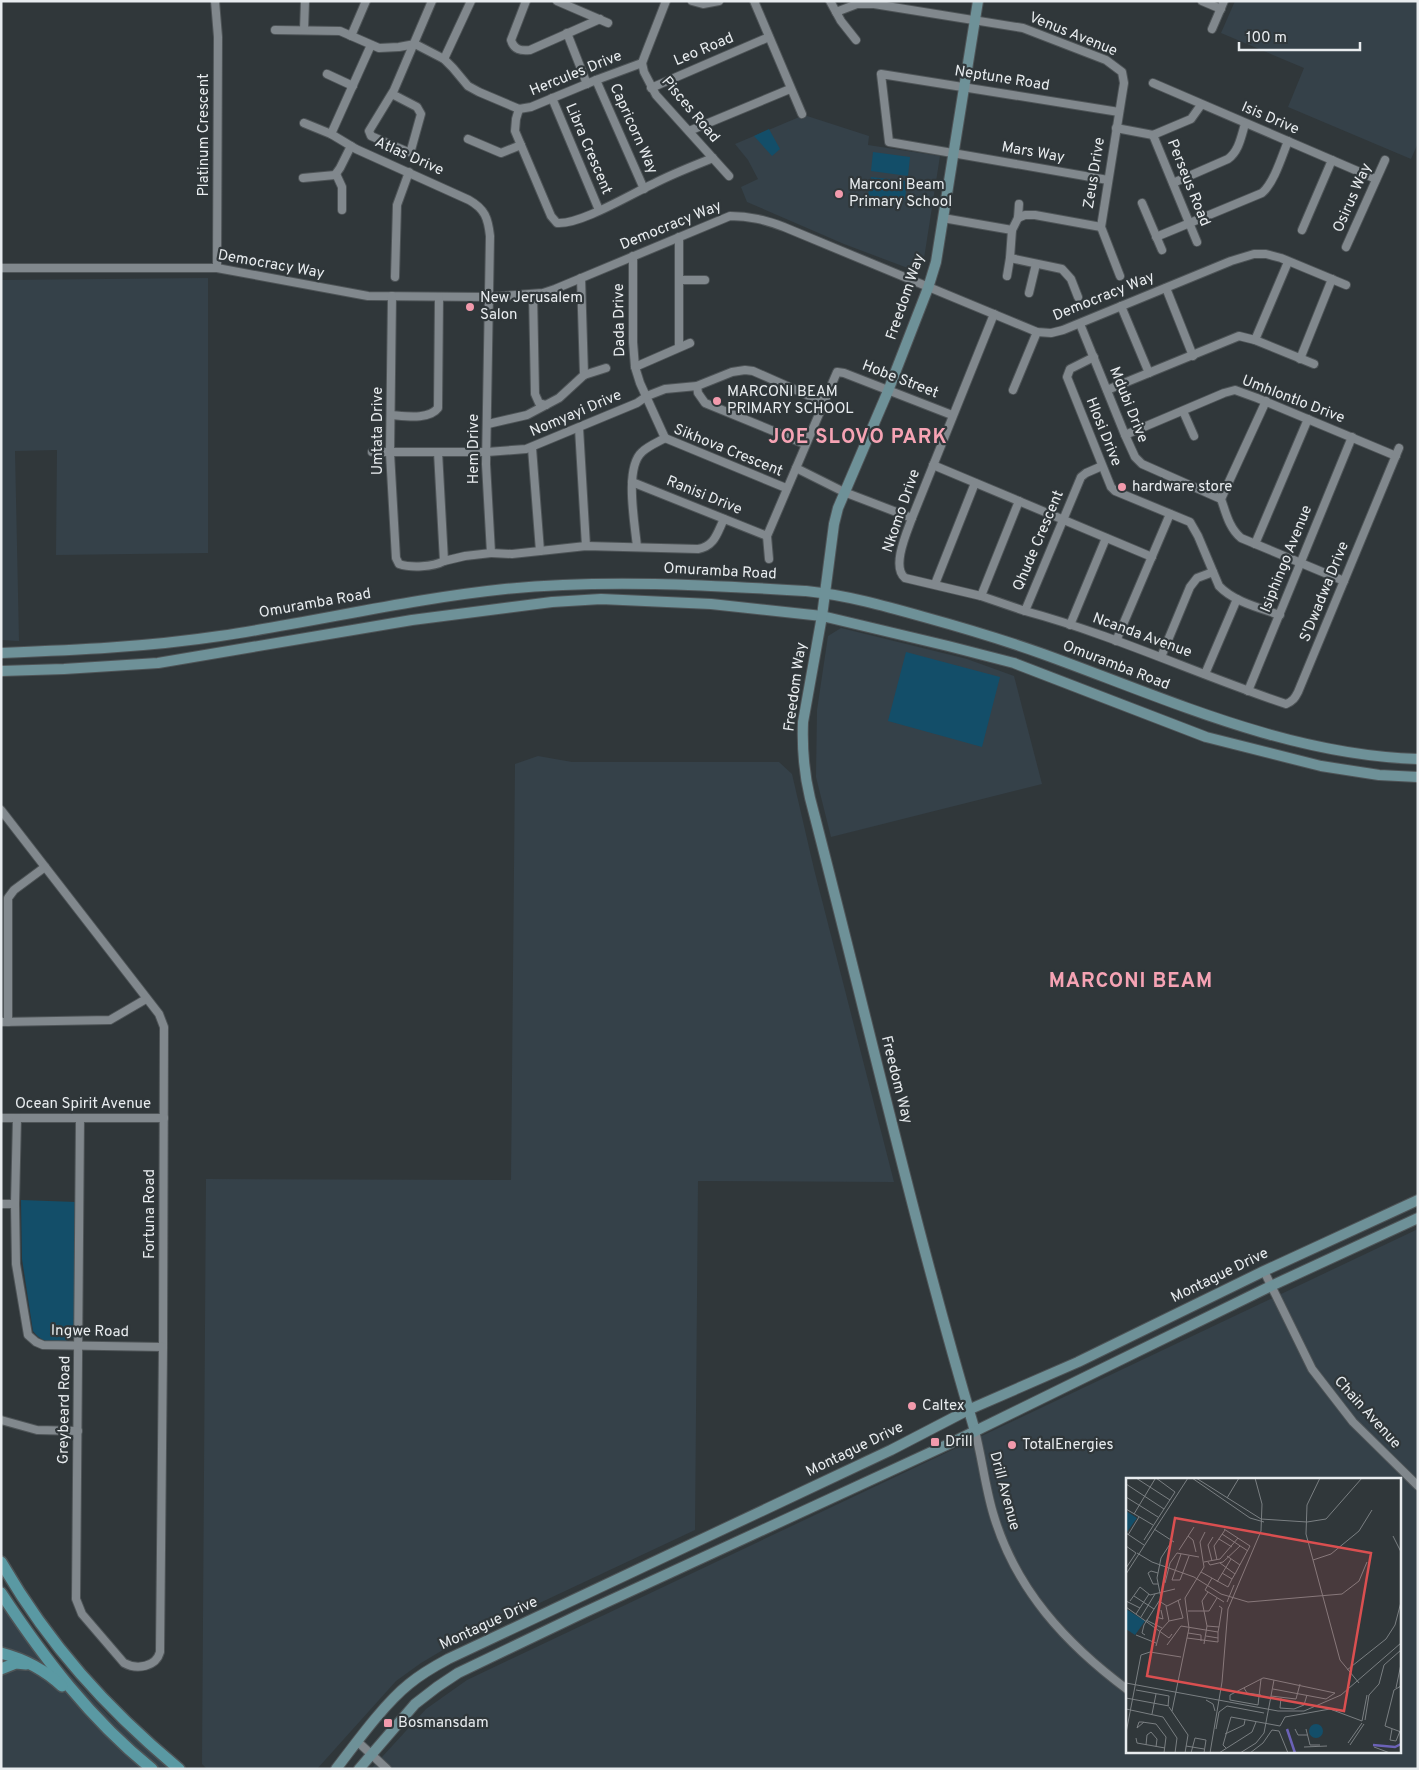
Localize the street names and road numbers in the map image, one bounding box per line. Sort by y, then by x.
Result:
street label: Venus Avenue [1026,9,1120,61]
street label: Leo Road [671,29,737,71]
street label: Hercules Drive [527,47,625,101]
street label: Neptune Road [953,62,1051,96]
street label: Platinum Crescent [195,73,214,197]
street label: Pisces Road [657,73,723,147]
street label: Capricorn Way [605,81,661,177]
street label: Isis Drive [1238,98,1302,140]
street label: Libra Crescent [560,101,616,197]
street label: Atlas Drive [372,133,446,181]
street label: Zeus Drive [1080,136,1110,210]
street label: Perseus Road [1162,137,1214,229]
street label: Mars Way [1000,138,1066,168]
street label: Osirus Way [1329,160,1377,236]
street label: Democracy Way [617,197,725,255]
street label: Democracy Way [216,246,326,284]
street label: Freedom Way [882,251,930,343]
street label: Democracy Way [1050,268,1158,326]
street label: Dada Drive [610,283,630,357]
street label: Hobe Street [859,357,941,403]
street label: Mdubi Drive [1104,364,1152,446]
street label: Umhlontlo Drive [1239,372,1347,428]
street label: Nomyayi Drive [527,386,625,442]
street label: Umtata Drive [369,387,388,475]
street label: Hlosi Drive [1081,395,1125,469]
street label: Hem Drive [465,414,484,484]
street label: Sikhova Crescent [671,420,785,482]
street label: Nkomo Drive [879,467,925,555]
street label: Ranisi Drive [663,472,745,520]
street label: Qhude Crescent [1009,488,1069,594]
street label: Isiphingo Avenue [1257,503,1317,615]
street label: S'Dwadwa Drive [1296,539,1354,645]
street label: Omuramba Road [663,560,777,584]
street label: Omuramba Road [258,585,372,623]
street label: Ncanda Avenue [1090,609,1194,663]
street label: Omuramba Road [1060,637,1172,695]
street label: Freedom Way [780,641,812,733]
street label: Freedom Way [876,1034,916,1126]
street label: Ocean Spirit Avenue [15,1095,151,1114]
street label: Fortuna Road [141,1169,160,1259]
street label: Montague Drive [1168,1244,1272,1308]
street label: Ingwe Road [51,1322,129,1342]
street label: Greybeard Road [55,1356,75,1464]
street label: Chain Avenue [1329,1373,1405,1453]
street label: Montague Drive [803,1418,907,1482]
street label: Drill Avenue [984,1450,1024,1532]
street label: Montague Drive [437,1593,541,1655]

